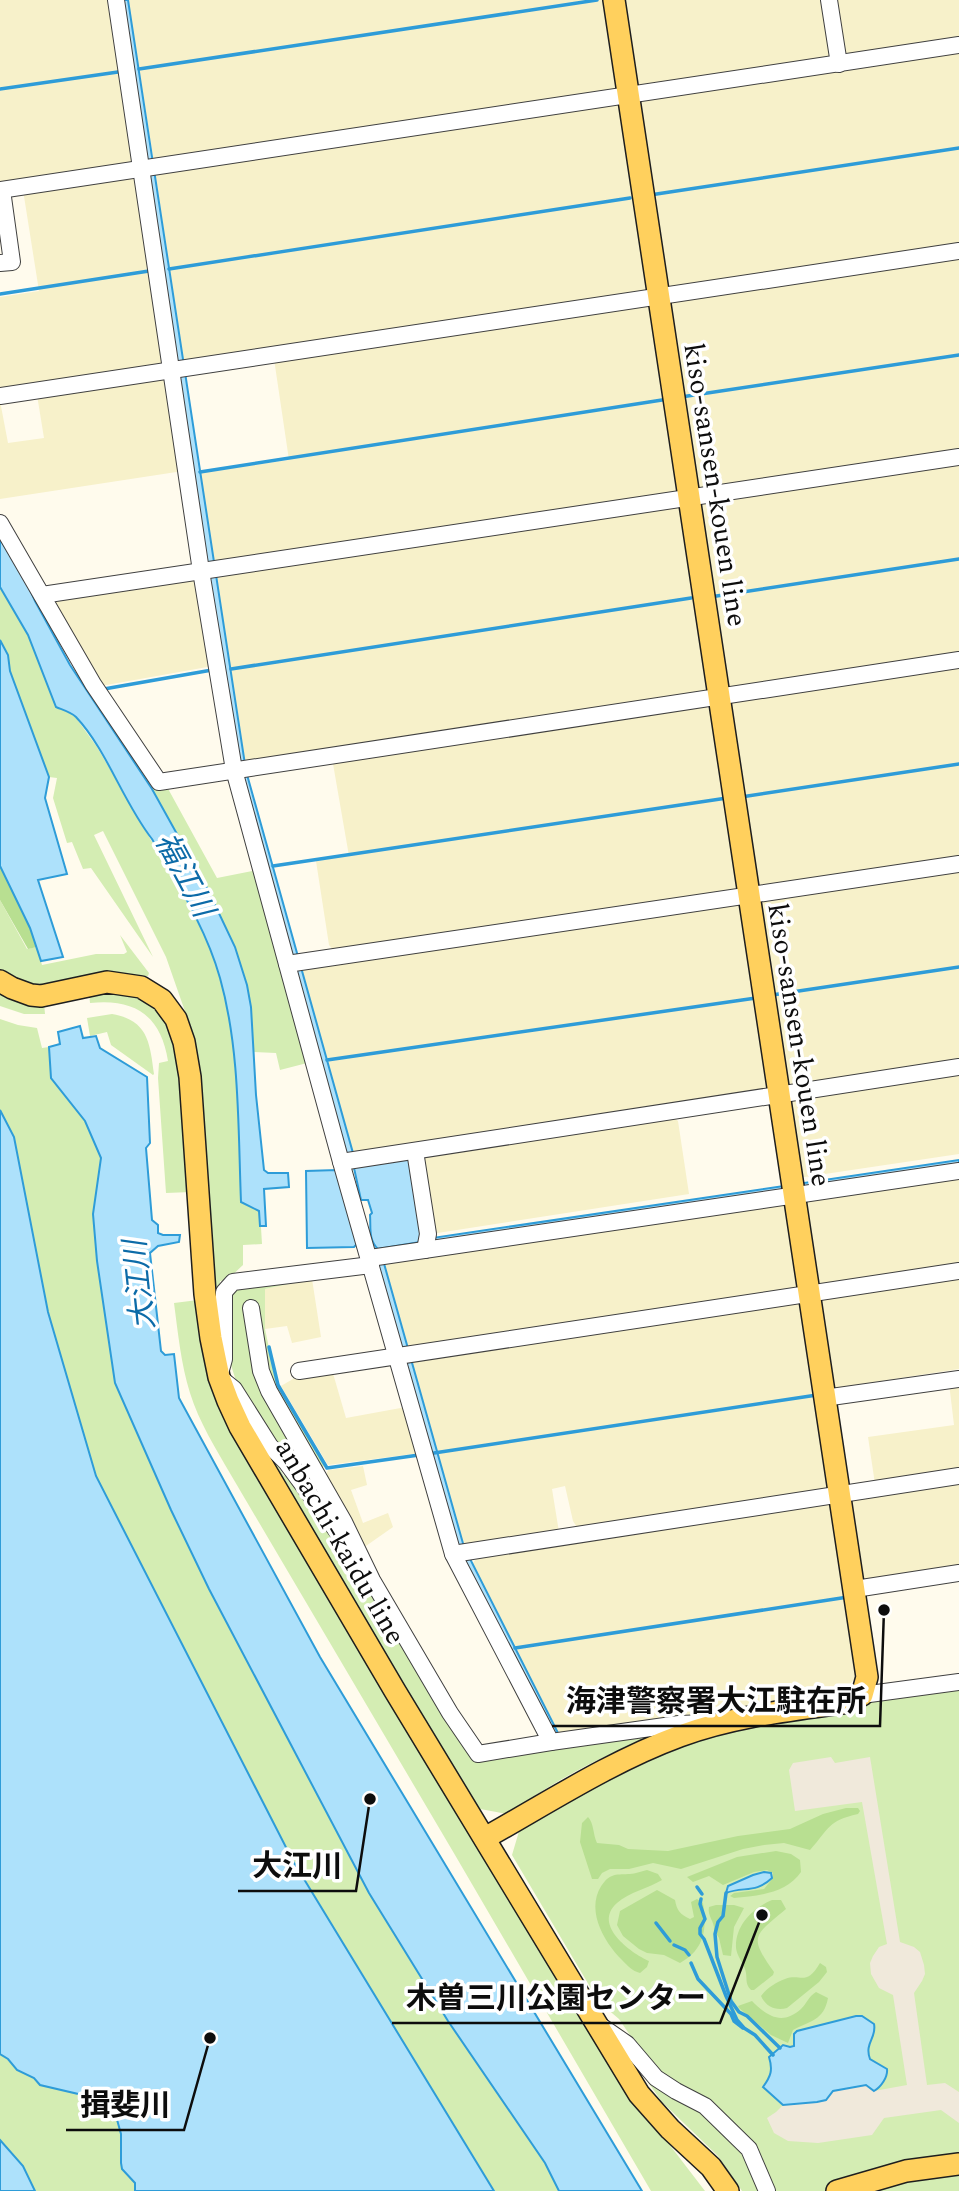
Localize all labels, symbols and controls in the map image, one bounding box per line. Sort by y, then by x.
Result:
street label: kiso-sansen-kouen line [671,340,759,630]
water label: 福江川 [143,824,227,928]
street label: kiso-sansen-kouen line [755,900,843,1190]
water label: 大江川 [112,1235,168,1332]
street label: anbachi-kaidu line [264,1431,416,1653]
callout: 海津警察署大江駐在所 [552,1675,880,1726]
text: 海津警察署大江駐在所 [566,1679,866,1725]
callout: 大江川 [238,1840,356,1891]
text: 大江川 [252,1844,342,1890]
callout: 木曽三川公園センター [392,1972,720,2023]
text: 木曽三川公園センター [406,1976,706,2022]
callout: 揖斐川 [66,2079,184,2130]
text: 揖斐川 [80,2083,170,2129]

